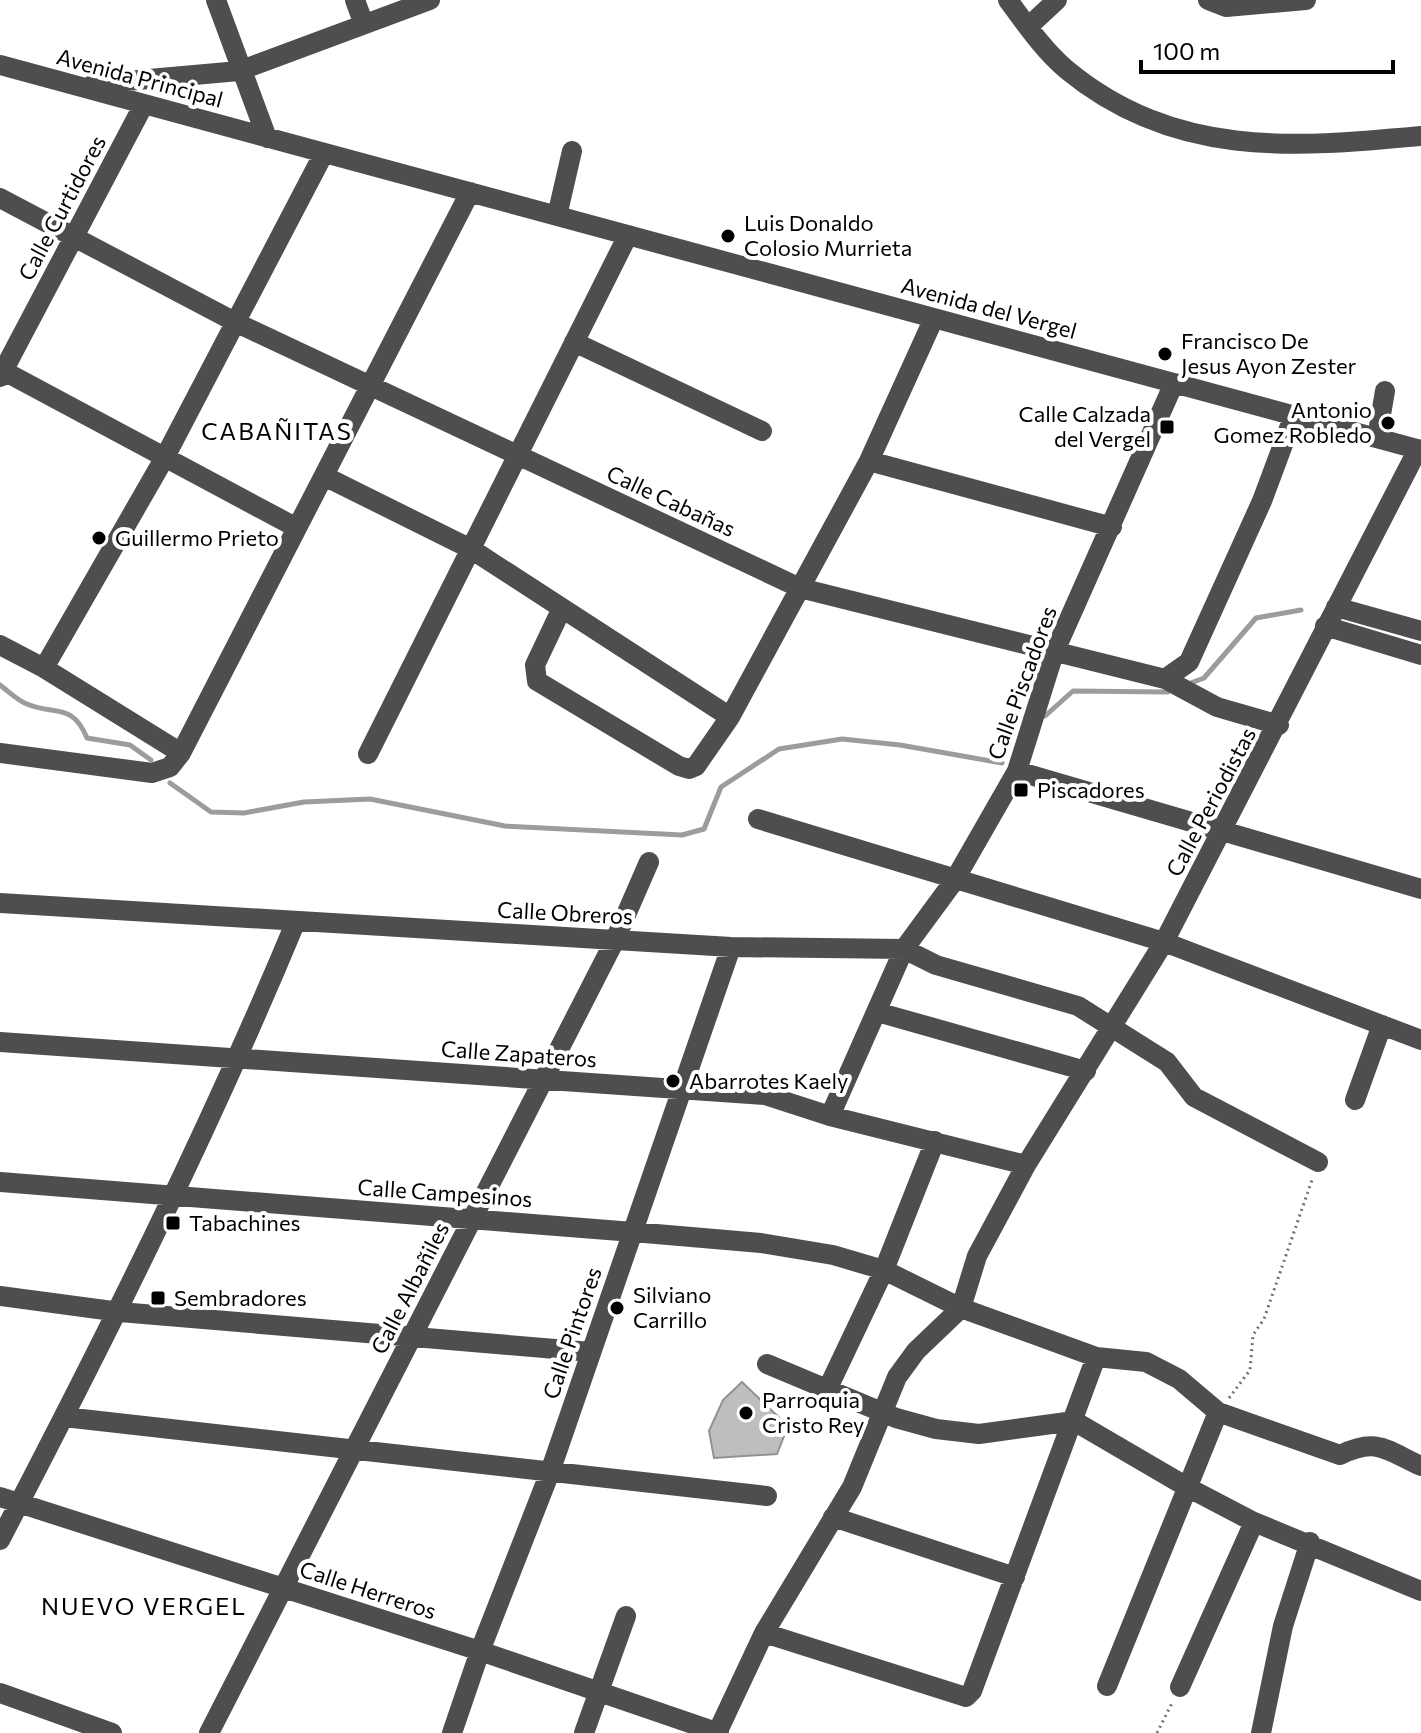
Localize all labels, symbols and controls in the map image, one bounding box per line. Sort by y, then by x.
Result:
scale bar [1141,24,1393,74]
text: 100 m [1153,36,1220,65]
street label: Avenida Principal [54,42,226,113]
street label: Calle Curtidores [12,131,111,285]
place label: Luis Donaldo Colosio Murrieta [744,209,912,261]
marker: Luis Donaldo Colosio Murrieta [719,227,737,245]
street label: Avenida del Vergel [898,271,1080,344]
place label: Francisco De Jesus Ayon Zester [1181,327,1357,379]
marker: Francisco De Jesus Ayon Zester [1156,345,1174,363]
place label: Antonio Gomez Robledo [1214,396,1372,448]
place label: Calle Calzada del Vergel [1019,400,1151,452]
marker: Antonio Gomez Robledo [1379,414,1397,432]
district label: CABAÑITAS [201,416,353,445]
marker: Calle Calzada del Vergel [1158,418,1176,436]
street label: Calle Cabañas [603,459,740,542]
place label: Guillermo Prieto [115,524,279,551]
marker: Guillermo Prieto [90,529,108,547]
street label: Calle Piscadores [981,602,1062,763]
street label: Calle Periodistas [1160,723,1261,881]
place label: Piscadores [1037,776,1145,803]
marker: Piscadores [1012,781,1030,799]
street label: Calle Obreros [496,895,634,930]
street label: Calle Zapateros [440,1035,598,1072]
place label: Abarrotes Kaely [689,1067,848,1094]
marker: Abarrotes Kaely [664,1072,682,1090]
street label: Calle Campesinos [357,1173,533,1212]
place label: Tabachines [189,1209,301,1236]
marker: Tabachines [164,1214,182,1232]
street label: Calle Albañiles [365,1217,454,1358]
street label: Calle Pintores [536,1263,607,1402]
place label: Silviano Carrillo [633,1281,711,1333]
place label: Sembradores [174,1284,307,1311]
marker: Sembradores [149,1289,167,1307]
marker: Silviano Carrillo [608,1299,626,1317]
place label: Parroquia Cristo Rey [762,1386,864,1438]
marker: Parroquia Cristo Rey [737,1404,755,1422]
street label: Calle Herreros [297,1555,440,1624]
district label: NUEVO VERGEL [41,1591,247,1620]

